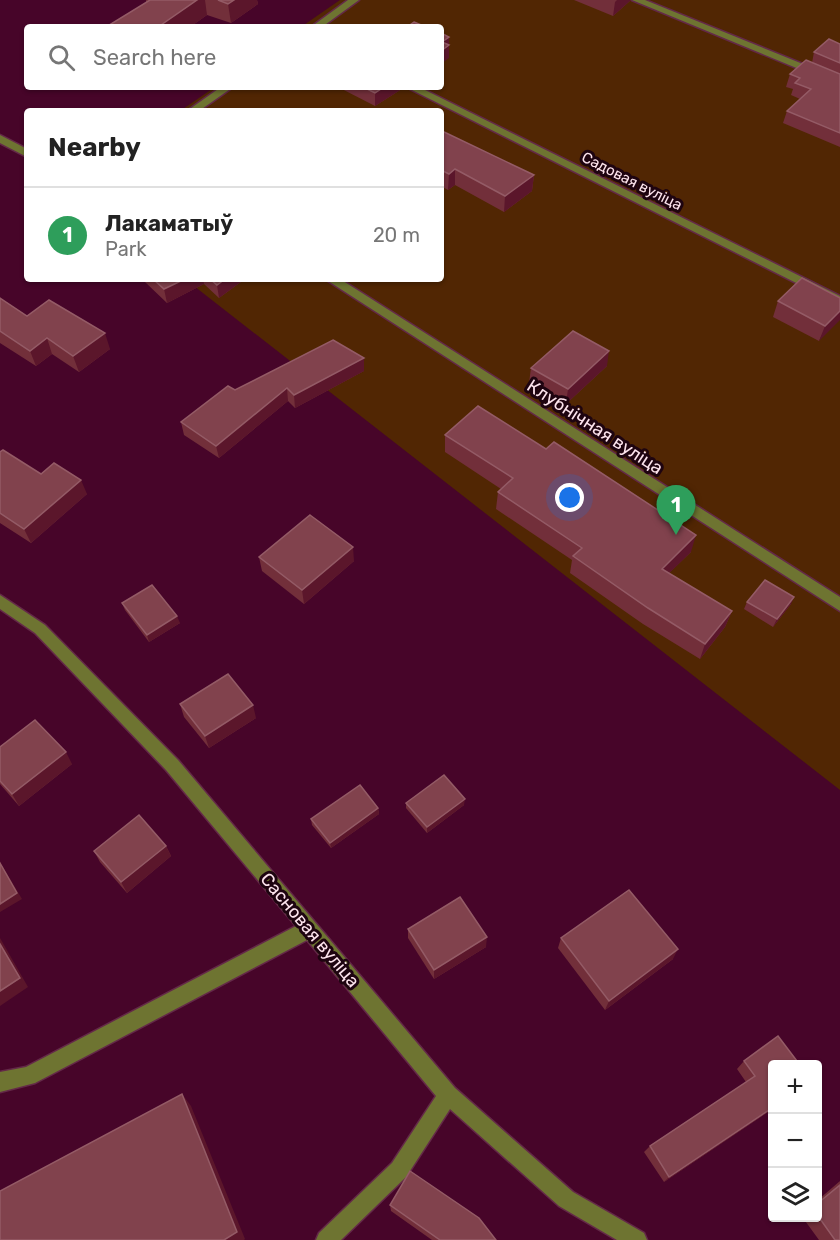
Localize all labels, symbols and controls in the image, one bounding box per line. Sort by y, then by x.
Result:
search box [24,24,444,90]
icon: search [45,41,78,74]
text: Search here [93,44,216,71]
text: Nearby [48,132,141,163]
street label: Садовая вуліца [579,148,685,214]
text: Лакаматыў [105,210,233,237]
text: 1 [63,223,72,247]
text: 20 m [373,223,420,247]
text: Park [105,237,147,261]
street label: Клубнічная вуліца [523,375,667,479]
your location [555,483,584,512]
pin: 1 [656,486,696,535]
street label: Сасновая вуліца [256,868,364,992]
map controls [768,1060,822,1222]
button: + [768,1060,822,1114]
button: − [768,1114,822,1168]
button: layers [768,1168,822,1222]

